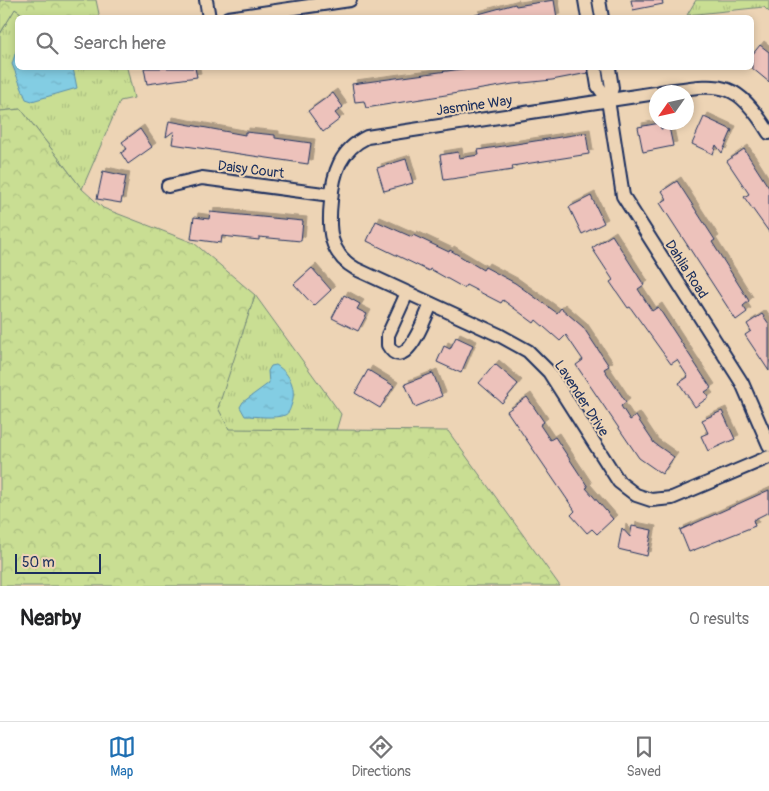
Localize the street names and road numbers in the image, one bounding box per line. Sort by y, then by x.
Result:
street label: Jasmine Way [435,92,513,119]
street label: Daisy Court [217,157,286,182]
street label: Dahlia Road [661,237,712,302]
street label: Lavender Drive [551,357,612,439]

